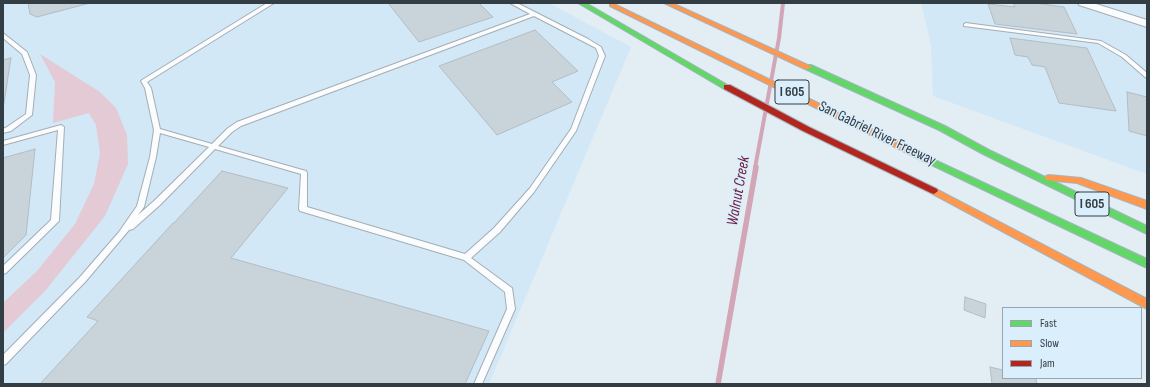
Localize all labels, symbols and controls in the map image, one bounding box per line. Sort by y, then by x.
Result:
road number: I 605 [775,80,809,104]
street label: San Gabriel River Freeway [815,98,939,170]
water label: Walnut Creek [723,155,755,227]
road number: I 605 [1075,192,1109,216]
legend [1002,307,1142,379]
text: Fast [1040,316,1057,331]
text: Slow [1040,336,1059,351]
text: Jam [1040,356,1055,371]

